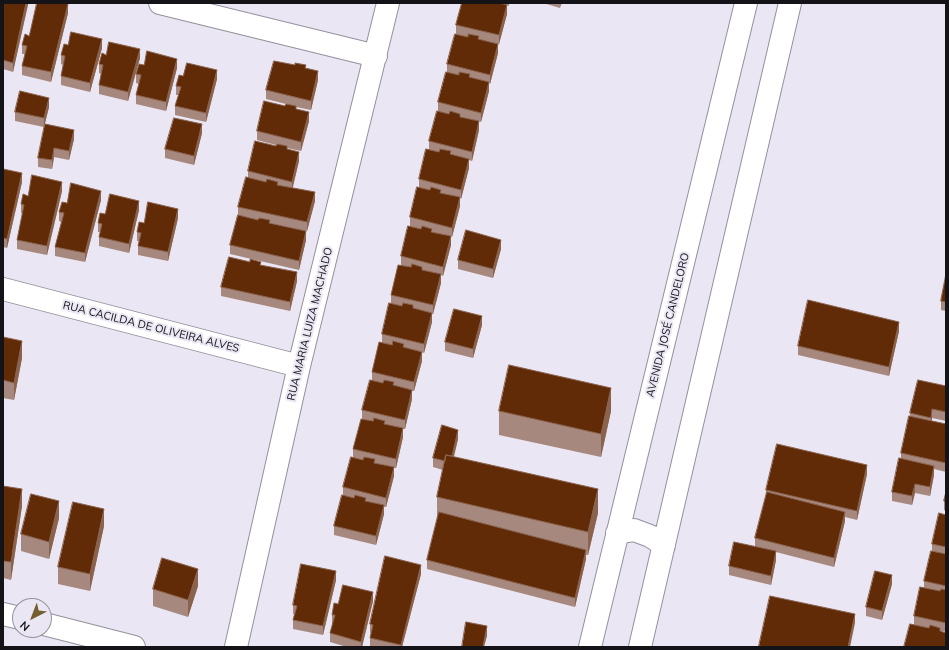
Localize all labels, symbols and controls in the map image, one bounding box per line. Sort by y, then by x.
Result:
street label: RUA MARIA LUIZA MACHADO [285,246,335,402]
street label: AVENIDA JOSÉ CANDELORO [644,251,692,399]
street label: RUA CACILDA DE OLIVEIRA ALVES [61,299,241,355]
north arrow [12,598,52,638]
text: N [17,618,32,634]

